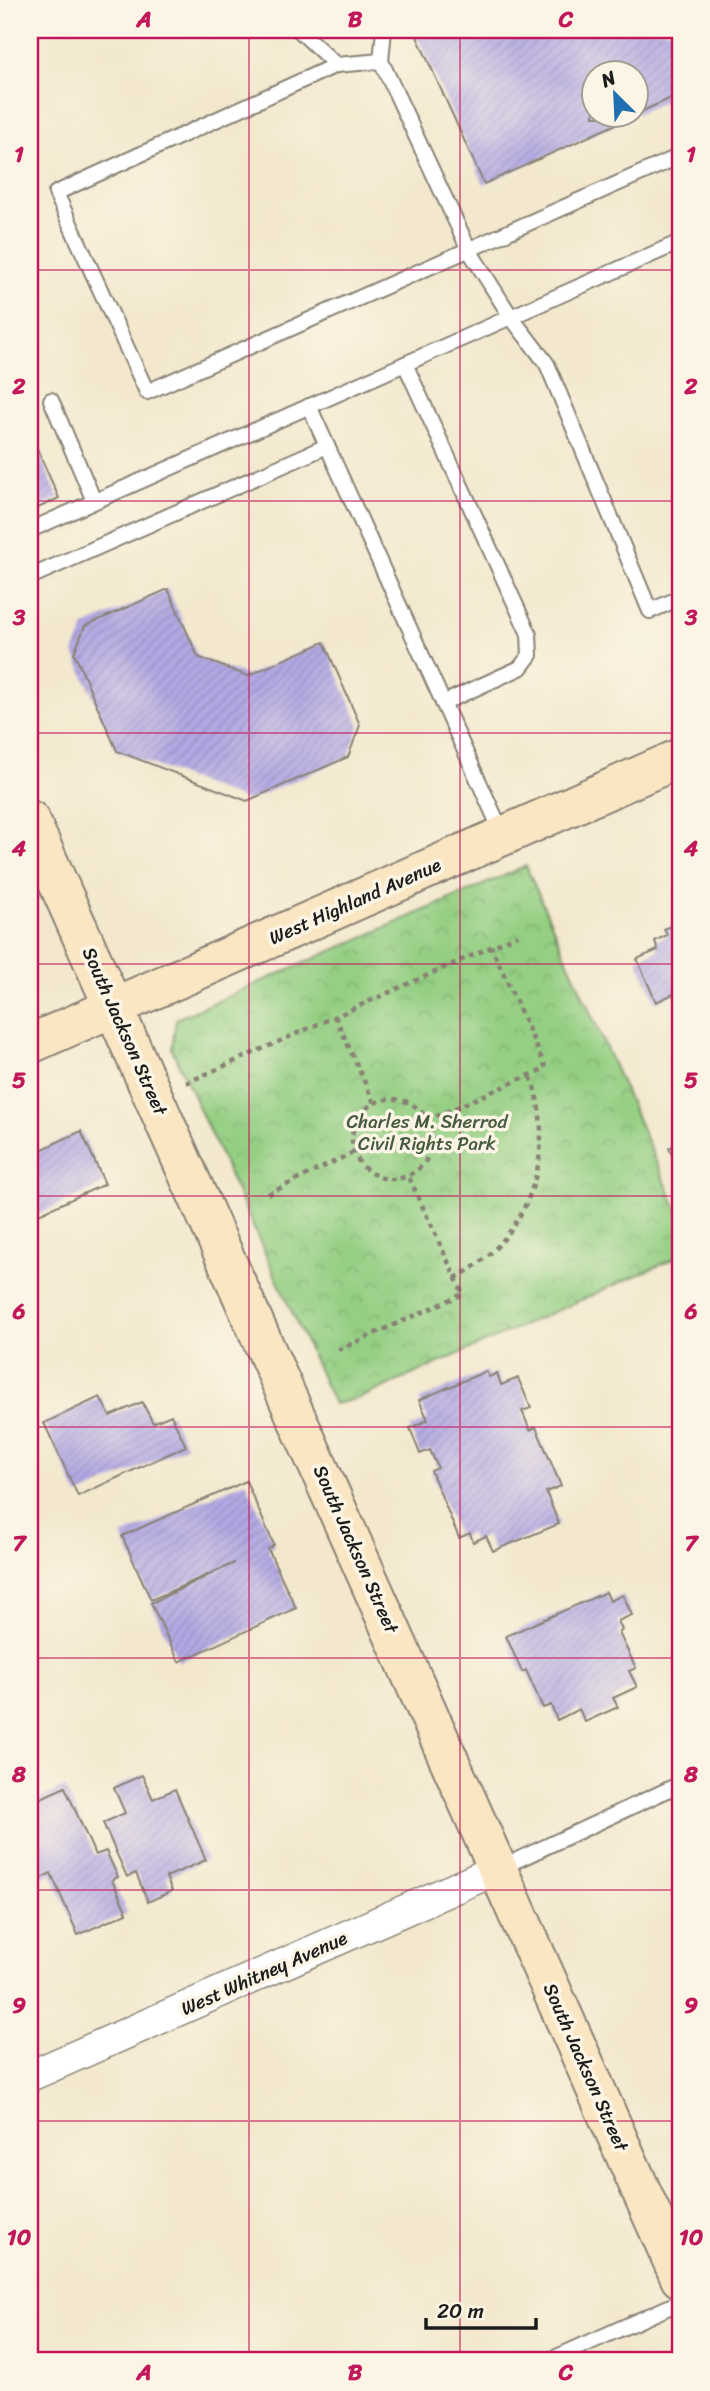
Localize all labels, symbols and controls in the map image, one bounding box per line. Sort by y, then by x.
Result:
text: A [135,0,152,40]
text: B [348,0,363,40]
text: C [558,0,574,40]
north arrow [580,60,650,130]
text: N [595,61,622,97]
text: 1 [14,134,24,175]
text: 1 [686,134,696,175]
text: 2 [11,366,26,407]
text: 2 [683,366,698,407]
text: 3 [12,597,26,638]
text: 3 [684,597,698,638]
text: 4 [11,828,27,869]
text: 4 [683,828,699,869]
street label: West Highland Avenue [264,848,446,954]
street label: South Jackson Street [73,941,177,1122]
text: 5 [12,1060,26,1101]
text: 5 [684,1060,698,1101]
park label: Charles M. Sherrod Civil Rights Park [346,1105,509,1160]
text: 6 [11,1291,26,1332]
text: 6 [683,1291,698,1332]
street label: South Jackson Street [304,1459,408,1640]
text: 7 [12,1523,27,1564]
text: 7 [684,1523,699,1564]
text: 8 [11,1754,26,1795]
text: 8 [683,1754,698,1795]
street label: West Whitney Avenue [175,1921,353,2025]
street label: South Jackson Street [534,1977,638,2158]
text: 9 [12,1985,26,2026]
text: 9 [684,1985,698,2026]
text: 10 [7,2217,32,2258]
text: 10 [679,2217,704,2258]
scale bar [426,2286,537,2330]
text: 20 m [437,2292,484,2330]
text: A [135,2352,152,2391]
text: B [348,2352,363,2391]
text: C [558,2352,574,2391]

